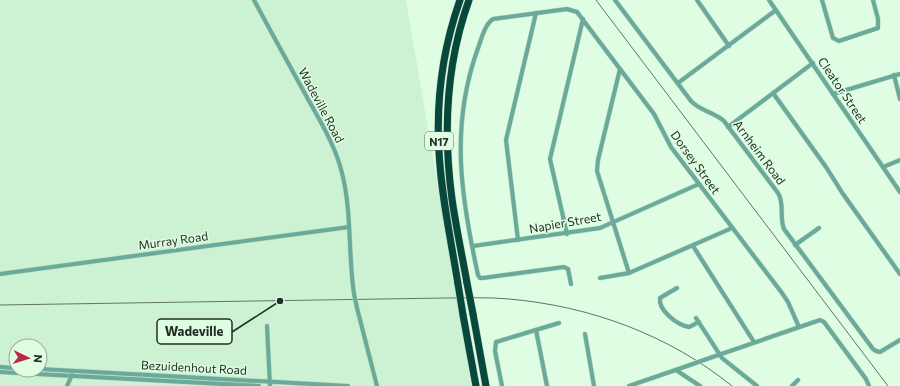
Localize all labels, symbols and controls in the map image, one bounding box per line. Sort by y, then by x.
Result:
street label: Cleator Street [816,54,870,126]
street label: Wadeville Road [296,65,348,145]
street label: Arnheim Road [731,117,789,187]
street label: Dorsey Street [668,128,724,196]
road number: N17 [425,132,453,150]
street label: Napier Street [528,209,602,235]
street label: Murray Road [137,228,209,252]
callout: Wadeville [157,319,232,344]
text: Wadeville [165,323,223,339]
north arrow [8,338,48,378]
text: N [32,354,45,363]
street label: Bezuidenhout Road [141,357,247,377]

